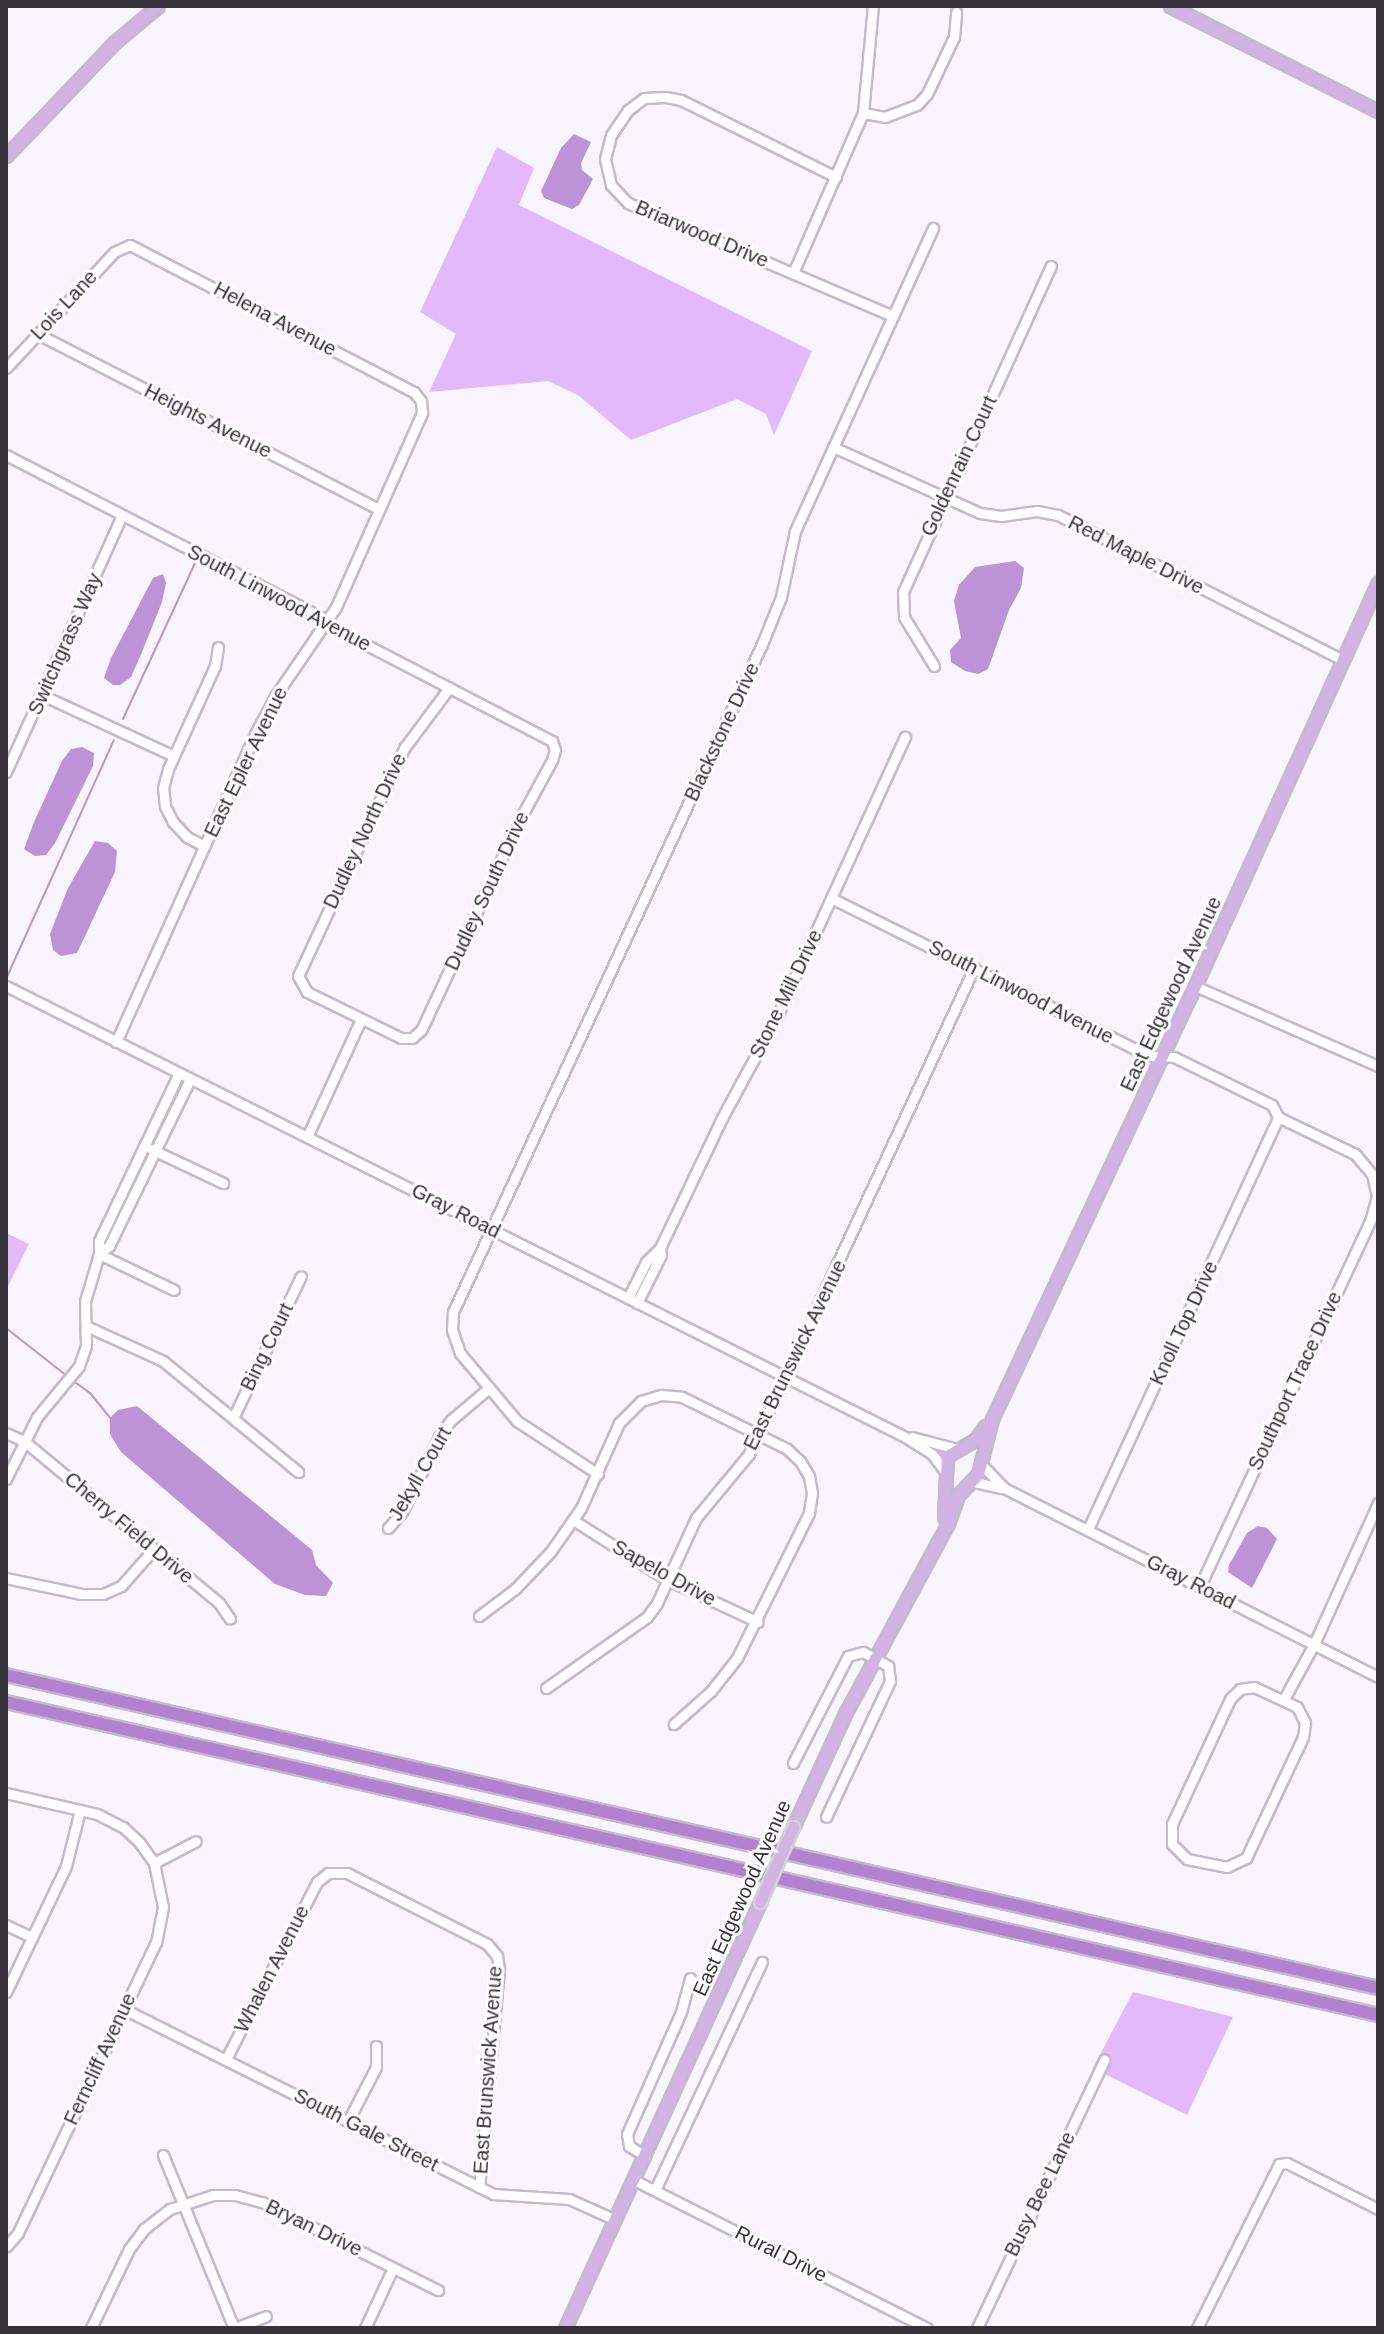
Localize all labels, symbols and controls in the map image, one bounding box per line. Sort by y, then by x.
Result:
street label: Briarwood Drive [632,195,772,273]
street label: Lois Lane [26,265,102,345]
street label: Helena Avenue [209,276,341,362]
street label: Heights Avenue [140,378,276,464]
street label: Goldenrain Court [916,392,1002,540]
street label: Red Maple Drive [1064,510,1208,600]
street label: South Linwood Avenue [183,539,375,657]
street label: Switchgrass Way [23,569,107,719]
street label: Blackstone Drive [679,659,765,805]
street label: East Epler Avenue [199,682,293,842]
street label: Dudley North Drive [318,749,412,913]
street label: Dudley South Drive [440,808,534,974]
street label: East Edgewood Avenue [1115,892,1227,1096]
street label: Stone Mill Drive [745,926,827,1062]
street label: South Linwood Avenue [924,935,1118,1049]
street label: Gray Road [407,1178,505,1244]
street label: East Brunswick Avenue [738,1255,852,1455]
street label: Knoll Top Drive [1145,1257,1223,1389]
street label: Southport Trace Drive [1243,1288,1347,1474]
street label: Bing Court [236,1299,298,1395]
street label: Jekyll Court [383,1423,457,1525]
street label: Cherry Field Drive [60,1467,198,1589]
street label: Sapelo Drive [608,1535,720,1611]
street label: Gray Road [1142,1549,1240,1615]
street label: East Edgewood Avenue [688,1796,796,2000]
street label: Whalen Avenue [229,1901,315,2037]
street label: East Brunswick Avenue [469,1965,507,2175]
street label: Ferncliff Avenue [59,1989,141,2129]
street label: South Gale Street [290,2083,442,2177]
street label: Busy Bee Lane [999,2128,1081,2260]
street label: Bryan Drive [262,2194,366,2262]
street label: Rural Drive [731,2221,831,2287]

